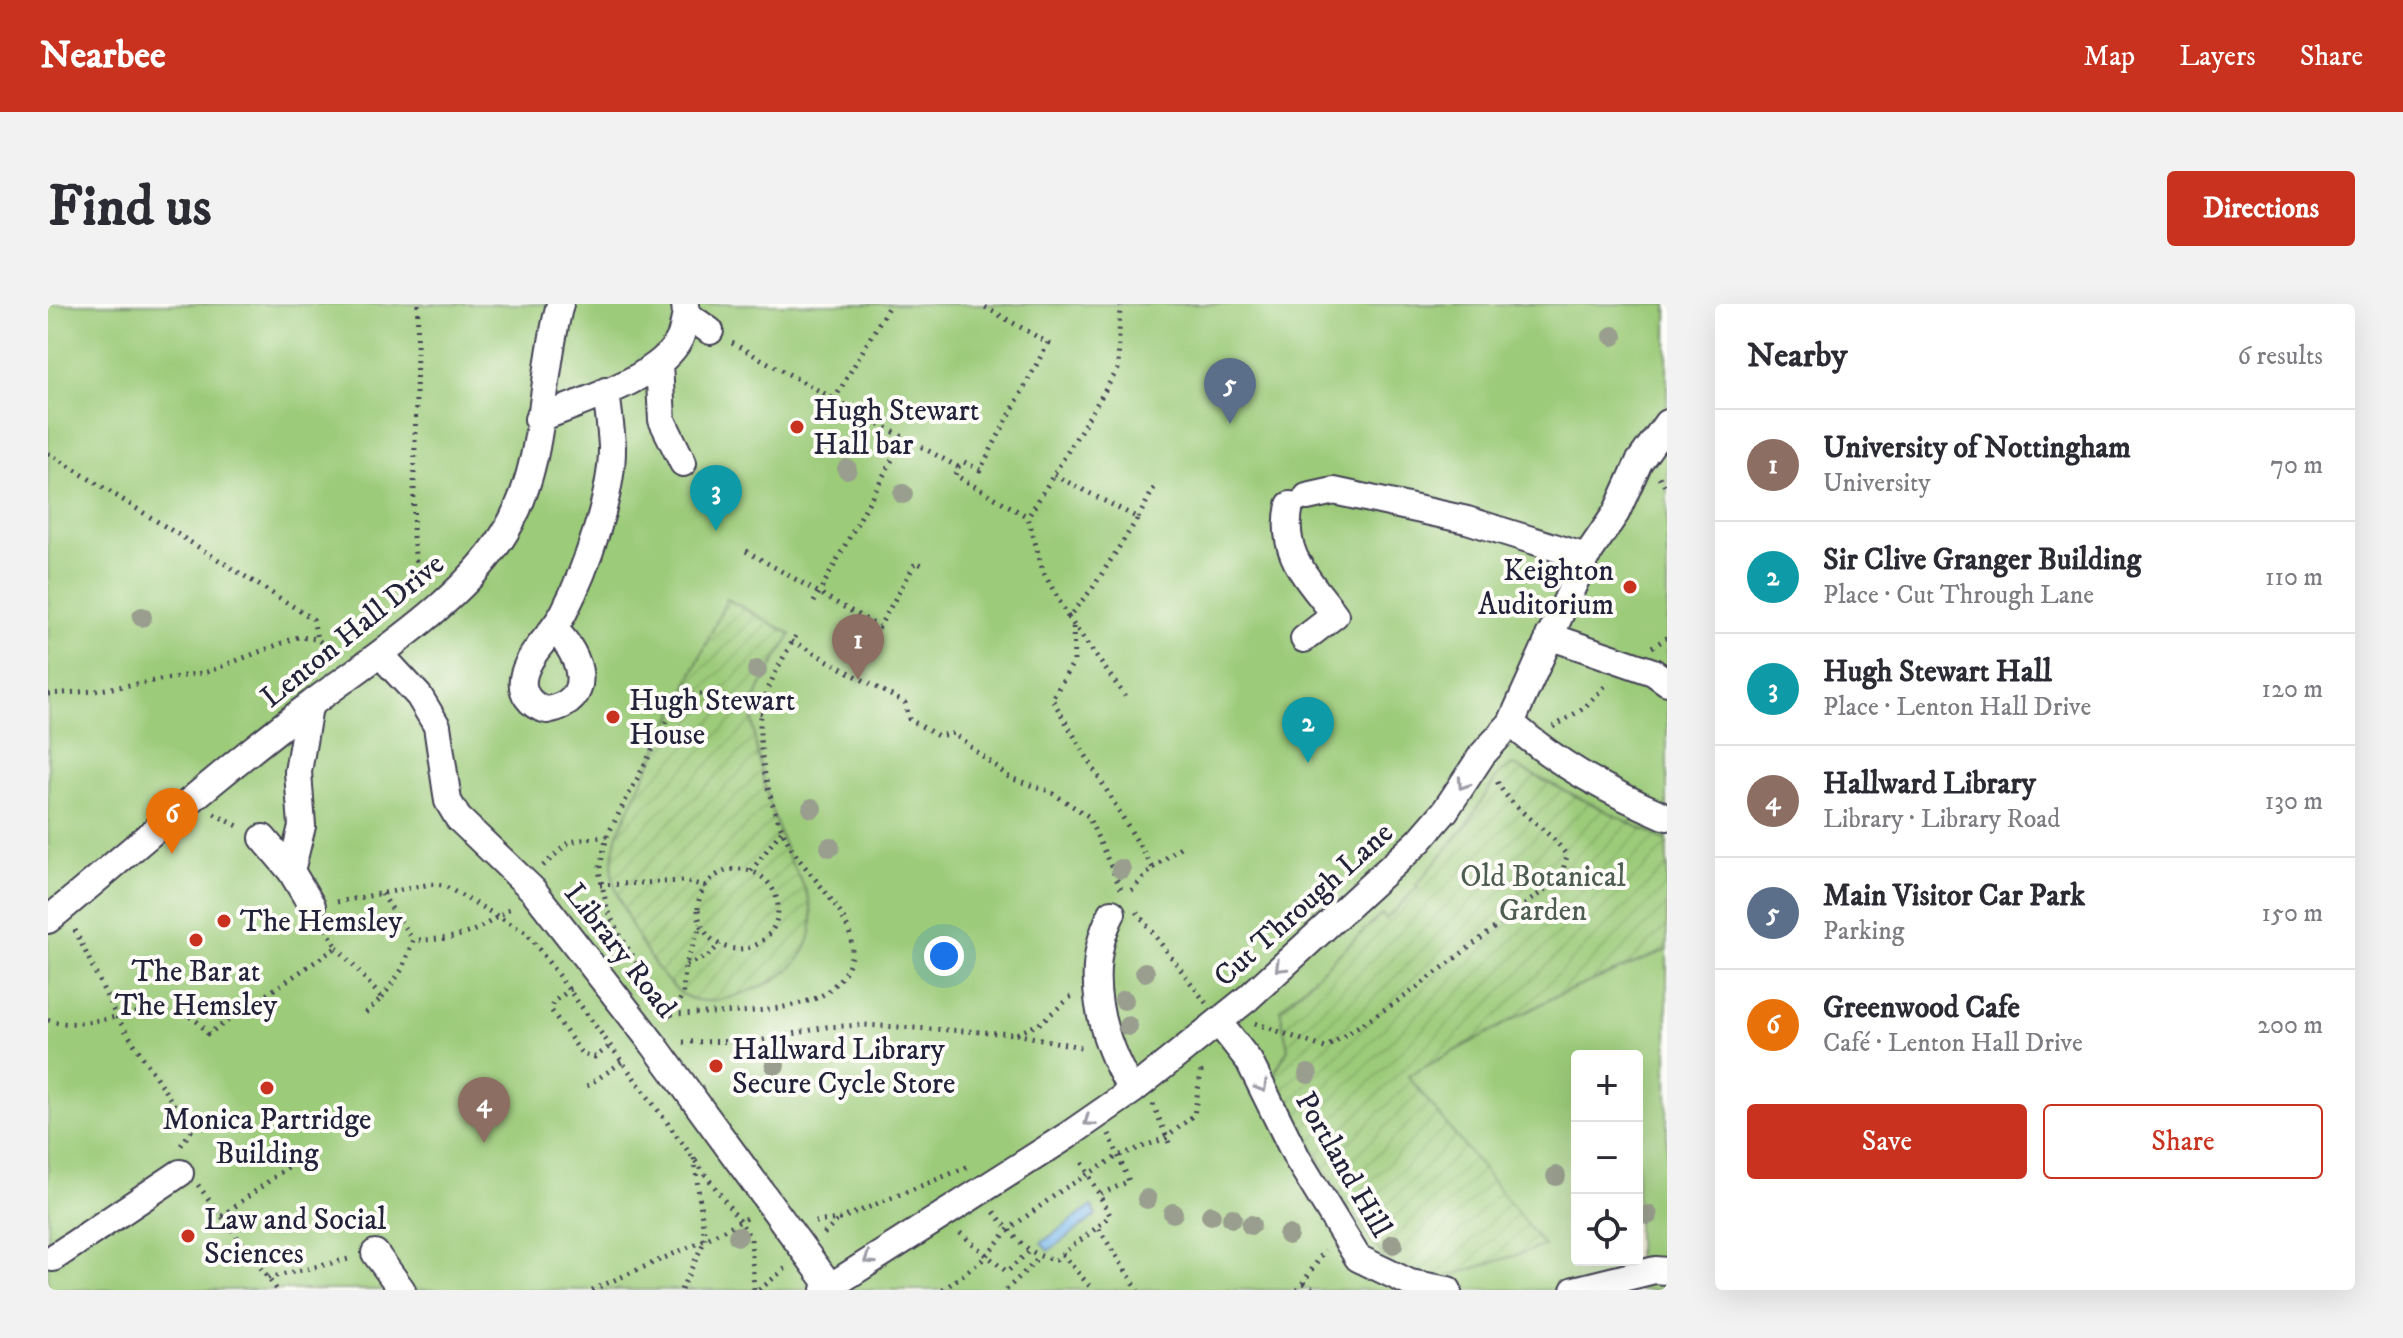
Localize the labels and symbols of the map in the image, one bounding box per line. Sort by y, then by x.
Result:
pin: 5 [1204,358,1256,424]
place label: Hugh Stewart Hall bar [813,393,979,464]
marker: Hugh Stewart Hall bar [788,418,806,436]
pin: 3 [690,465,742,531]
street label: Lenton Hall Drive [254,546,452,716]
place label: Keighton Auditorium [1478,553,1614,624]
marker: Keighton Auditorium [1621,578,1639,596]
pin: 1 [832,614,884,680]
place label: Hugh Stewart House [629,683,795,754]
pin: 2 [1282,697,1334,763]
marker: Hugh Stewart House [604,708,622,726]
one-way arrow [1458,775,1473,789]
pin: 6 [146,788,198,854]
street label: Cut Through Lane [1207,815,1401,995]
park label: Old Botanical Garden [1460,859,1626,930]
street label: Library Road [556,876,684,1026]
place label: The Hemsley [240,904,403,941]
marker: The Hemsley [215,912,233,930]
marker: The Bar at The Hemsley [187,931,205,949]
your location [924,936,964,976]
place label: The Bar at The Hemsley [115,954,278,1025]
one-way arrow [1275,958,1289,972]
place label: Hallward Library Secure Cycle Store [732,1032,955,1103]
marker: Hallward Library Secure Cycle Store [707,1057,725,1075]
pin: 4 [458,1077,510,1143]
marker: Monica Partridge Building [258,1079,276,1097]
one-way arrow [1252,1079,1268,1093]
street label: Portland Hill [1286,1085,1399,1244]
place label: Monica Partridge Building [163,1102,371,1173]
one-way arrow [1084,1111,1098,1126]
place label: Law and Social Sciences [204,1202,386,1273]
marker: Law and Social Sciences [179,1227,197,1245]
one-way arrow [863,1249,878,1264]

